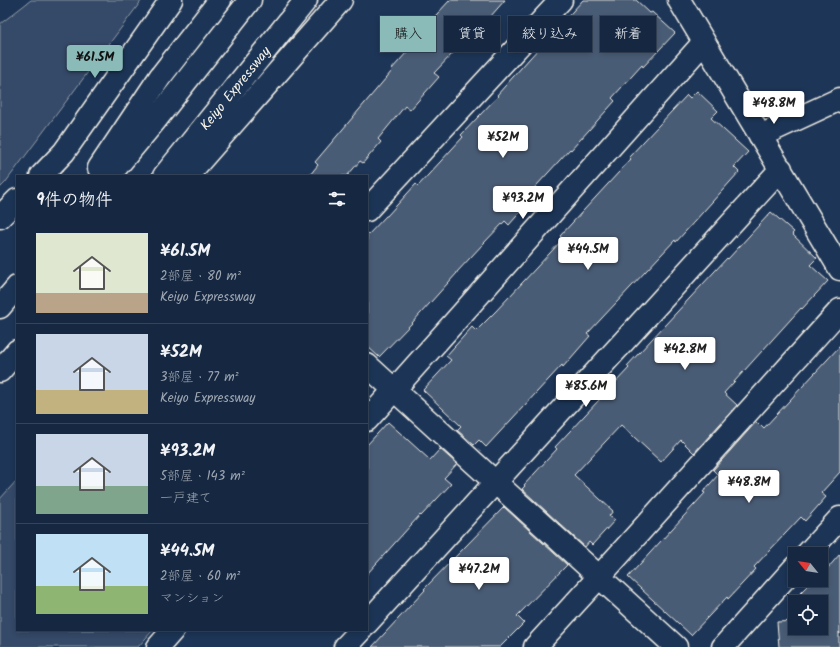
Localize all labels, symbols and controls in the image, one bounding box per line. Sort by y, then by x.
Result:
chip: 購入 [380,16,436,52]
chip: 賃貸 [444,16,500,52]
chip: 絞り込み [508,16,592,52]
chip: 新着 [600,16,656,52]
street label: Keiyo Expressway [195,41,277,136]
pin: ¥61.5M [62,45,128,79]
text: ¥61.5M [76,47,114,68]
pin: ¥48.8M [741,91,807,125]
text: ¥48.8M [752,93,796,114]
pin: ¥52M [479,125,527,159]
text: ¥52M [487,127,519,148]
pin: ¥93.2M [490,186,556,220]
text: 9件の物件 [36,187,113,214]
icon: filters [326,188,348,210]
text: ¥93.2M [502,188,544,209]
pin: ¥44.5M [555,237,621,271]
text: ¥61.5M [160,238,210,265]
text: ¥44.5M [567,239,609,260]
icon: home [68,249,116,297]
text: 2部屋 · 80 m² [160,266,241,287]
text: Keiyo Expressway [160,287,255,308]
pin: ¥42.8M [652,337,718,371]
text: ¥52M [160,339,202,366]
text: ¥42.8M [663,339,707,360]
icon: home [68,350,116,398]
text: 3部屋 · 77 m² [160,367,238,388]
pin: ¥85.6M [553,374,619,408]
text: ¥85.6M [565,376,607,397]
text: Keiyo Expressway [160,388,255,409]
text: ¥93.2M [160,438,215,465]
icon: home [68,450,116,498]
text: 5部屋 · 143 m² [160,466,245,487]
pin: ¥48.8M [716,470,782,504]
text: ¥48.8M [727,472,771,493]
text: 一戸建て [160,488,212,509]
text: ¥44.5M [160,538,214,565]
north arrow [788,547,828,587]
map controls [788,547,828,635]
icon: home [68,550,116,598]
pin: ¥47.2M [446,557,512,591]
text: ¥47.2M [458,559,500,580]
text: 2部屋 · 60 m² [160,566,240,587]
text: マンション [160,588,224,609]
button: locate [788,595,828,635]

